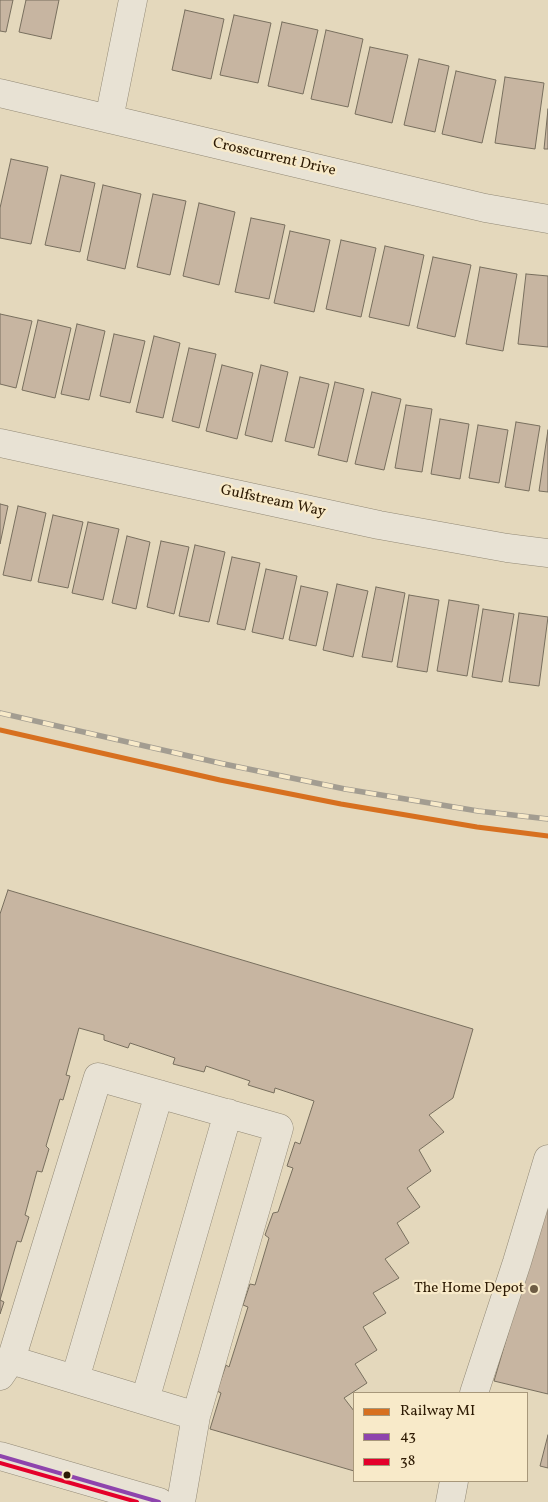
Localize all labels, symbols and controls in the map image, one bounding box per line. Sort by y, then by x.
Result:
street label: Crosscurrent Drive [211,135,337,181]
street label: Gulfstream Way [219,482,327,522]
place label: The Home Depot [414,1280,524,1298]
marker: The Home Depot [528,1283,540,1295]
legend [353,1392,528,1482]
text: Railway MI [400,1401,475,1422]
text: 43 [400,1426,416,1447]
text: 38 [400,1451,415,1472]
unlabelled marker [62,1470,72,1480]

